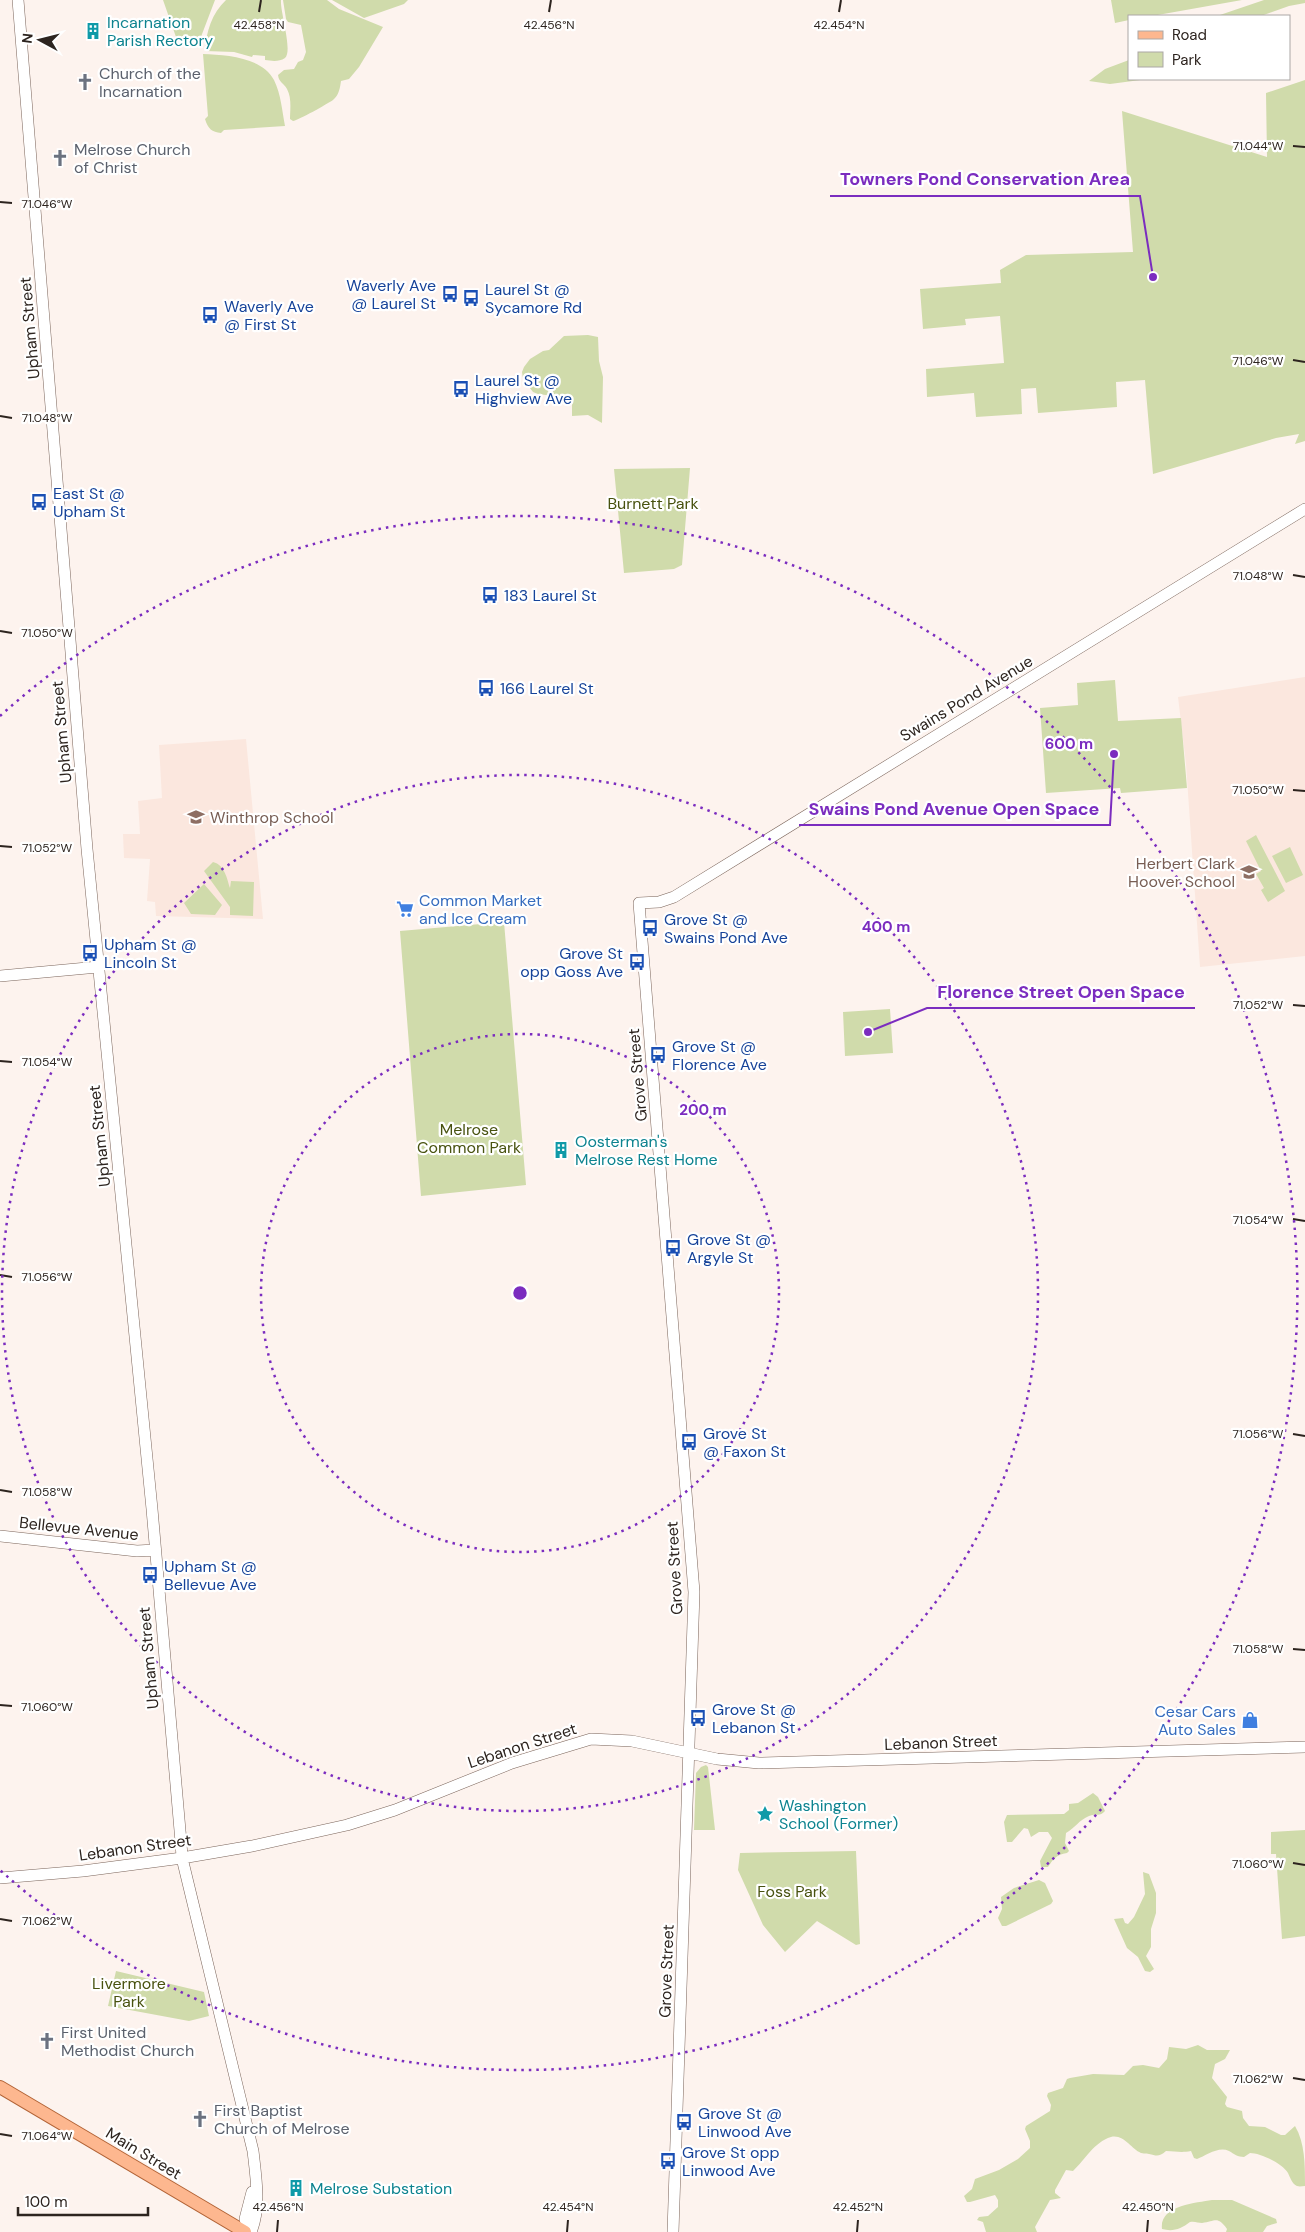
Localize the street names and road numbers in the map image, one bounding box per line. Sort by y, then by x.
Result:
street label: Upham Street [15,276,44,380]
street label: Swains Pond Avenue [896,650,1037,746]
street label: Upham Street [47,680,76,784]
street label: Grove Street [623,1027,652,1122]
street label: Upham Street [84,1084,115,1188]
street label: Bellevue Avenue [18,1512,140,1545]
street label: Grove Street [662,1521,687,1615]
street label: Upham Street [134,1606,163,1710]
street label: Lebanon Street [465,1718,579,1773]
street label: Lebanon Street [884,1730,998,1755]
street label: Lebanon Street [77,1829,193,1866]
street label: Grove Street [654,1924,679,2018]
street label: Main Street [102,2123,185,2184]

